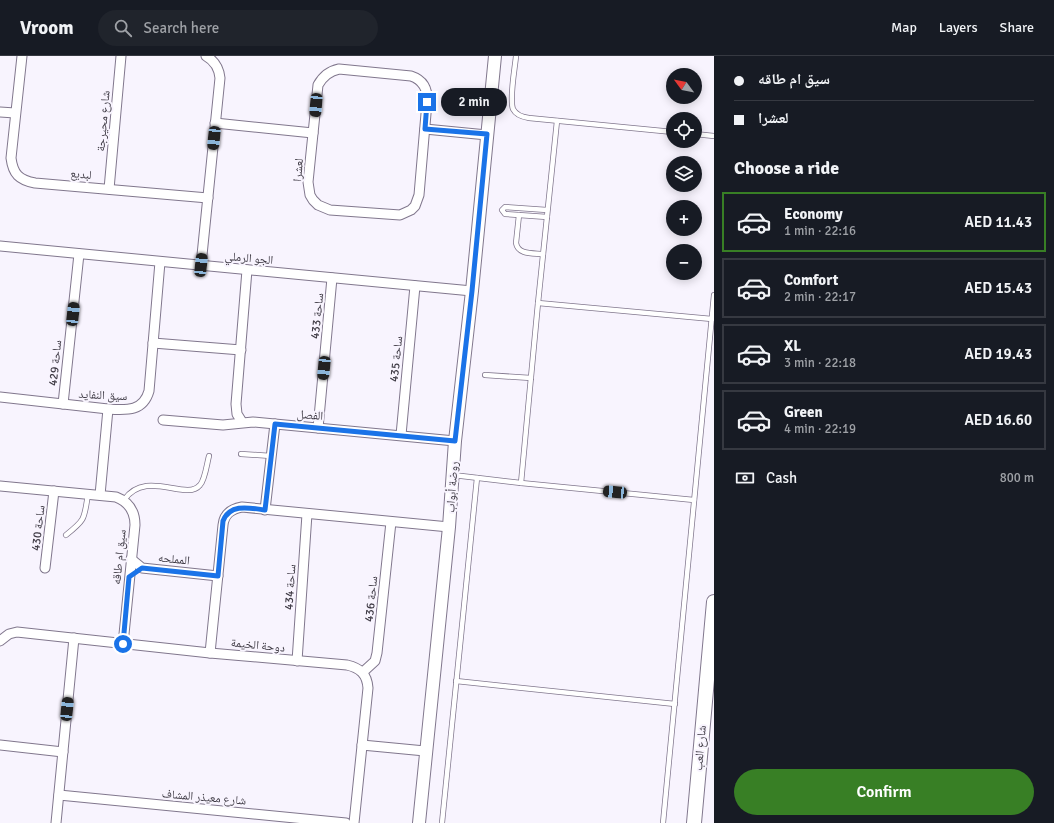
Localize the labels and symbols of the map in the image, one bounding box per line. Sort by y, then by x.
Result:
north arrow [666,68,702,104]
callout: 2 min [441,88,507,116]
street label: شارع محيرجة [93,90,114,152]
car [309,93,323,117]
route end [418,93,436,111]
car [207,125,221,151]
street label: لعشرا [290,158,307,182]
street label: لبديع [70,166,92,183]
street label: الجو الرملي [224,249,274,270]
car [194,252,208,278]
street label: ساحة 433 [308,292,327,340]
car [66,301,80,327]
street label: ساحة 435 [387,335,406,383]
street label: ساحة 429 [46,339,65,387]
car [317,355,331,381]
street label: سيق النفايد [78,387,128,404]
street label: الفصل [296,407,324,424]
street label: روضة أبواب [443,460,462,513]
car [603,485,627,499]
street label: ساحة 430 [28,504,49,552]
street label: سيق ام طاقه [109,529,130,585]
street label: المملحه [157,550,191,569]
street label: ساحة 434 [281,563,300,611]
street label: ساحة 436 [362,575,381,623]
route start [114,635,132,653]
street label: دوحة الخيمة [230,635,286,656]
car [60,696,74,722]
street label: شارع العب [691,725,710,771]
street label: شارع معيذر المشاف [161,786,247,809]

